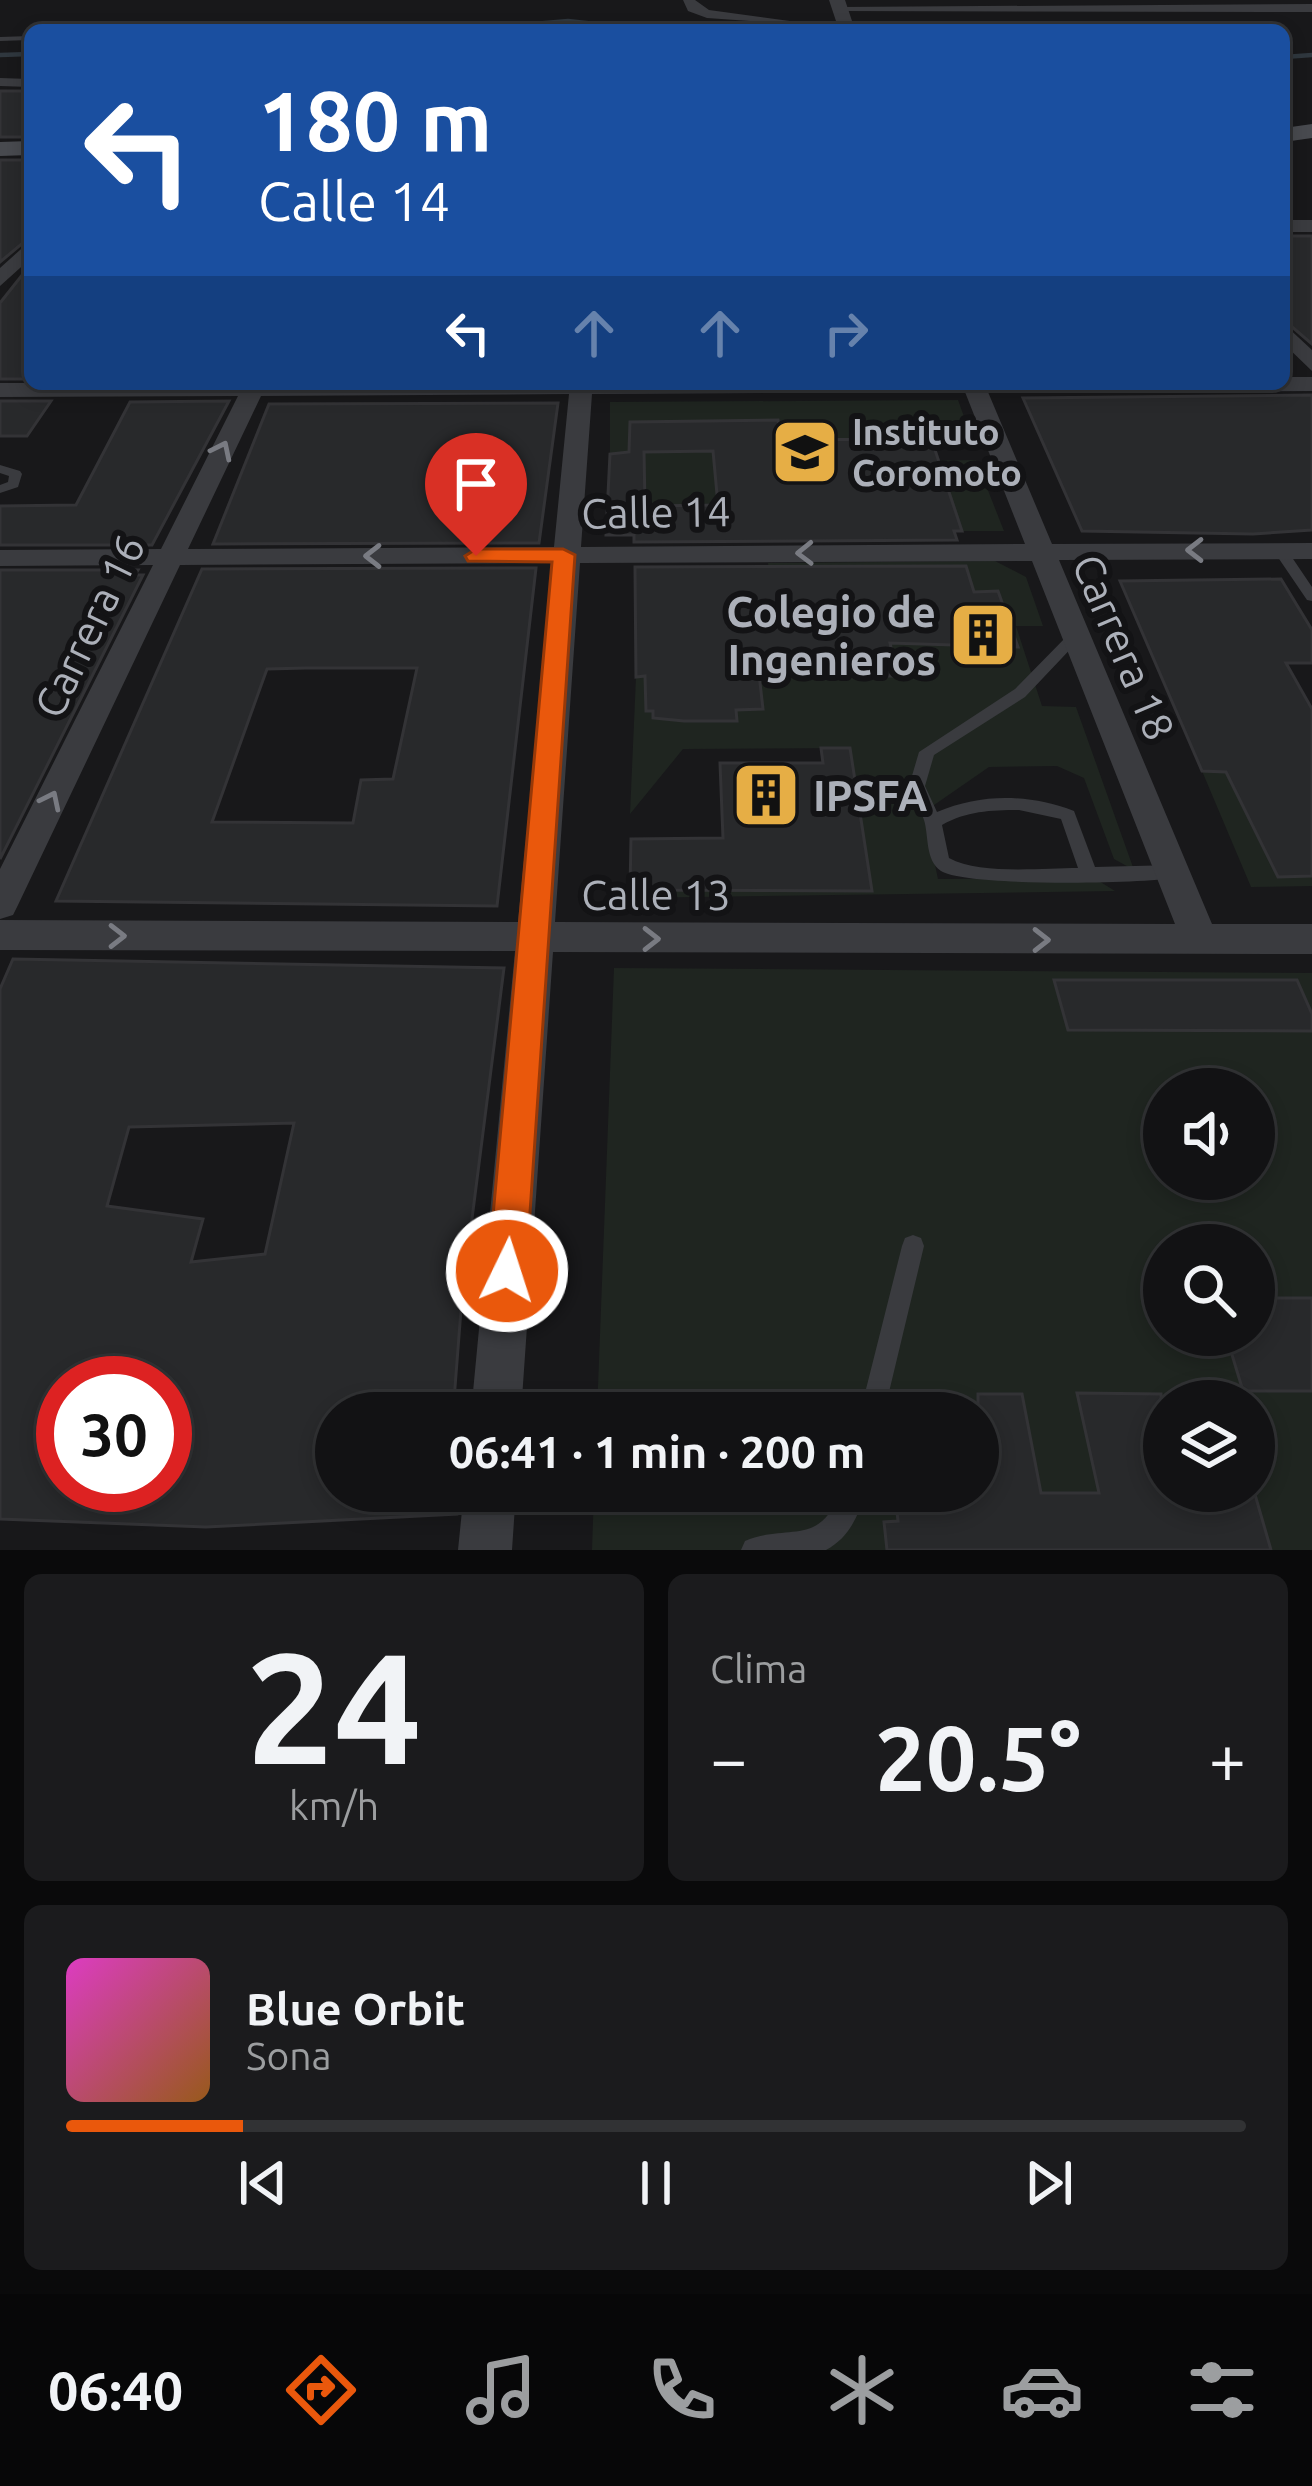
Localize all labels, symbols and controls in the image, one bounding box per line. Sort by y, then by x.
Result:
icon: left [60,72,216,228]
text: 180 m [258,73,492,167]
text: Calle 14 [258,171,450,231]
icon: left [435,300,501,366]
icon: ahead [561,300,627,366]
icon: ahead [687,300,753,366]
icon: right [813,300,879,366]
place label: Instituto Coromoto [852,411,1022,493]
school or university icon: Instituto Coromoto [770,417,840,487]
pin [425,433,527,556]
one-way arrow [208,440,231,462]
icon: arrive [443,451,509,517]
street label: Calle 14 [581,487,731,537]
street label: Carrera 16 [25,527,153,725]
one-way arrow [1185,537,1203,563]
one-way arrow [795,540,813,566]
one-way arrow [363,543,382,569]
street label: Carrera 18 [1064,547,1184,747]
place label: Colegio de Ingenieros [726,588,936,683]
building icon: Colegio de Ingenieros [948,600,1018,670]
building icon: IPSFA [731,760,801,830]
place label: IPSFA [813,772,928,819]
one-way arrow [37,791,60,812]
street label: Calle 13 [581,871,731,918]
one-way arrow [109,923,127,949]
one-way arrow [643,926,661,952]
one-way arrow [1033,927,1051,953]
map controls [1143,1068,1275,1512]
button: sound [1143,1068,1275,1200]
position arrow [444,1208,570,1334]
button: search [1143,1224,1275,1356]
speed limit sign: 30 [36,1356,192,1512]
button: layers [1143,1380,1275,1512]
text: 06:41 · 1 min · 200 m [449,1426,865,1477]
text: 24 [246,1619,422,1793]
text: Clima [710,1647,807,1690]
text: 20.5° [875,1707,1081,1808]
text: − [710,1721,747,1795]
text: + [1209,1721,1246,1795]
text: km/h [289,1784,379,1827]
text: Blue Orbit [246,1983,465,2034]
text: Sona [246,2034,332,2077]
icon: previous [230,2150,296,2216]
icon: pause [623,2150,689,2216]
icon: next [1016,2150,1082,2216]
icon: directions [279,2348,363,2432]
icon: music [459,2348,543,2432]
icon: phone [640,2348,724,2432]
icon: climate [820,2348,904,2432]
icon: car [1000,2348,1084,2432]
icon: filters [1180,2348,1264,2432]
text: 06:40 [48,2360,183,2420]

